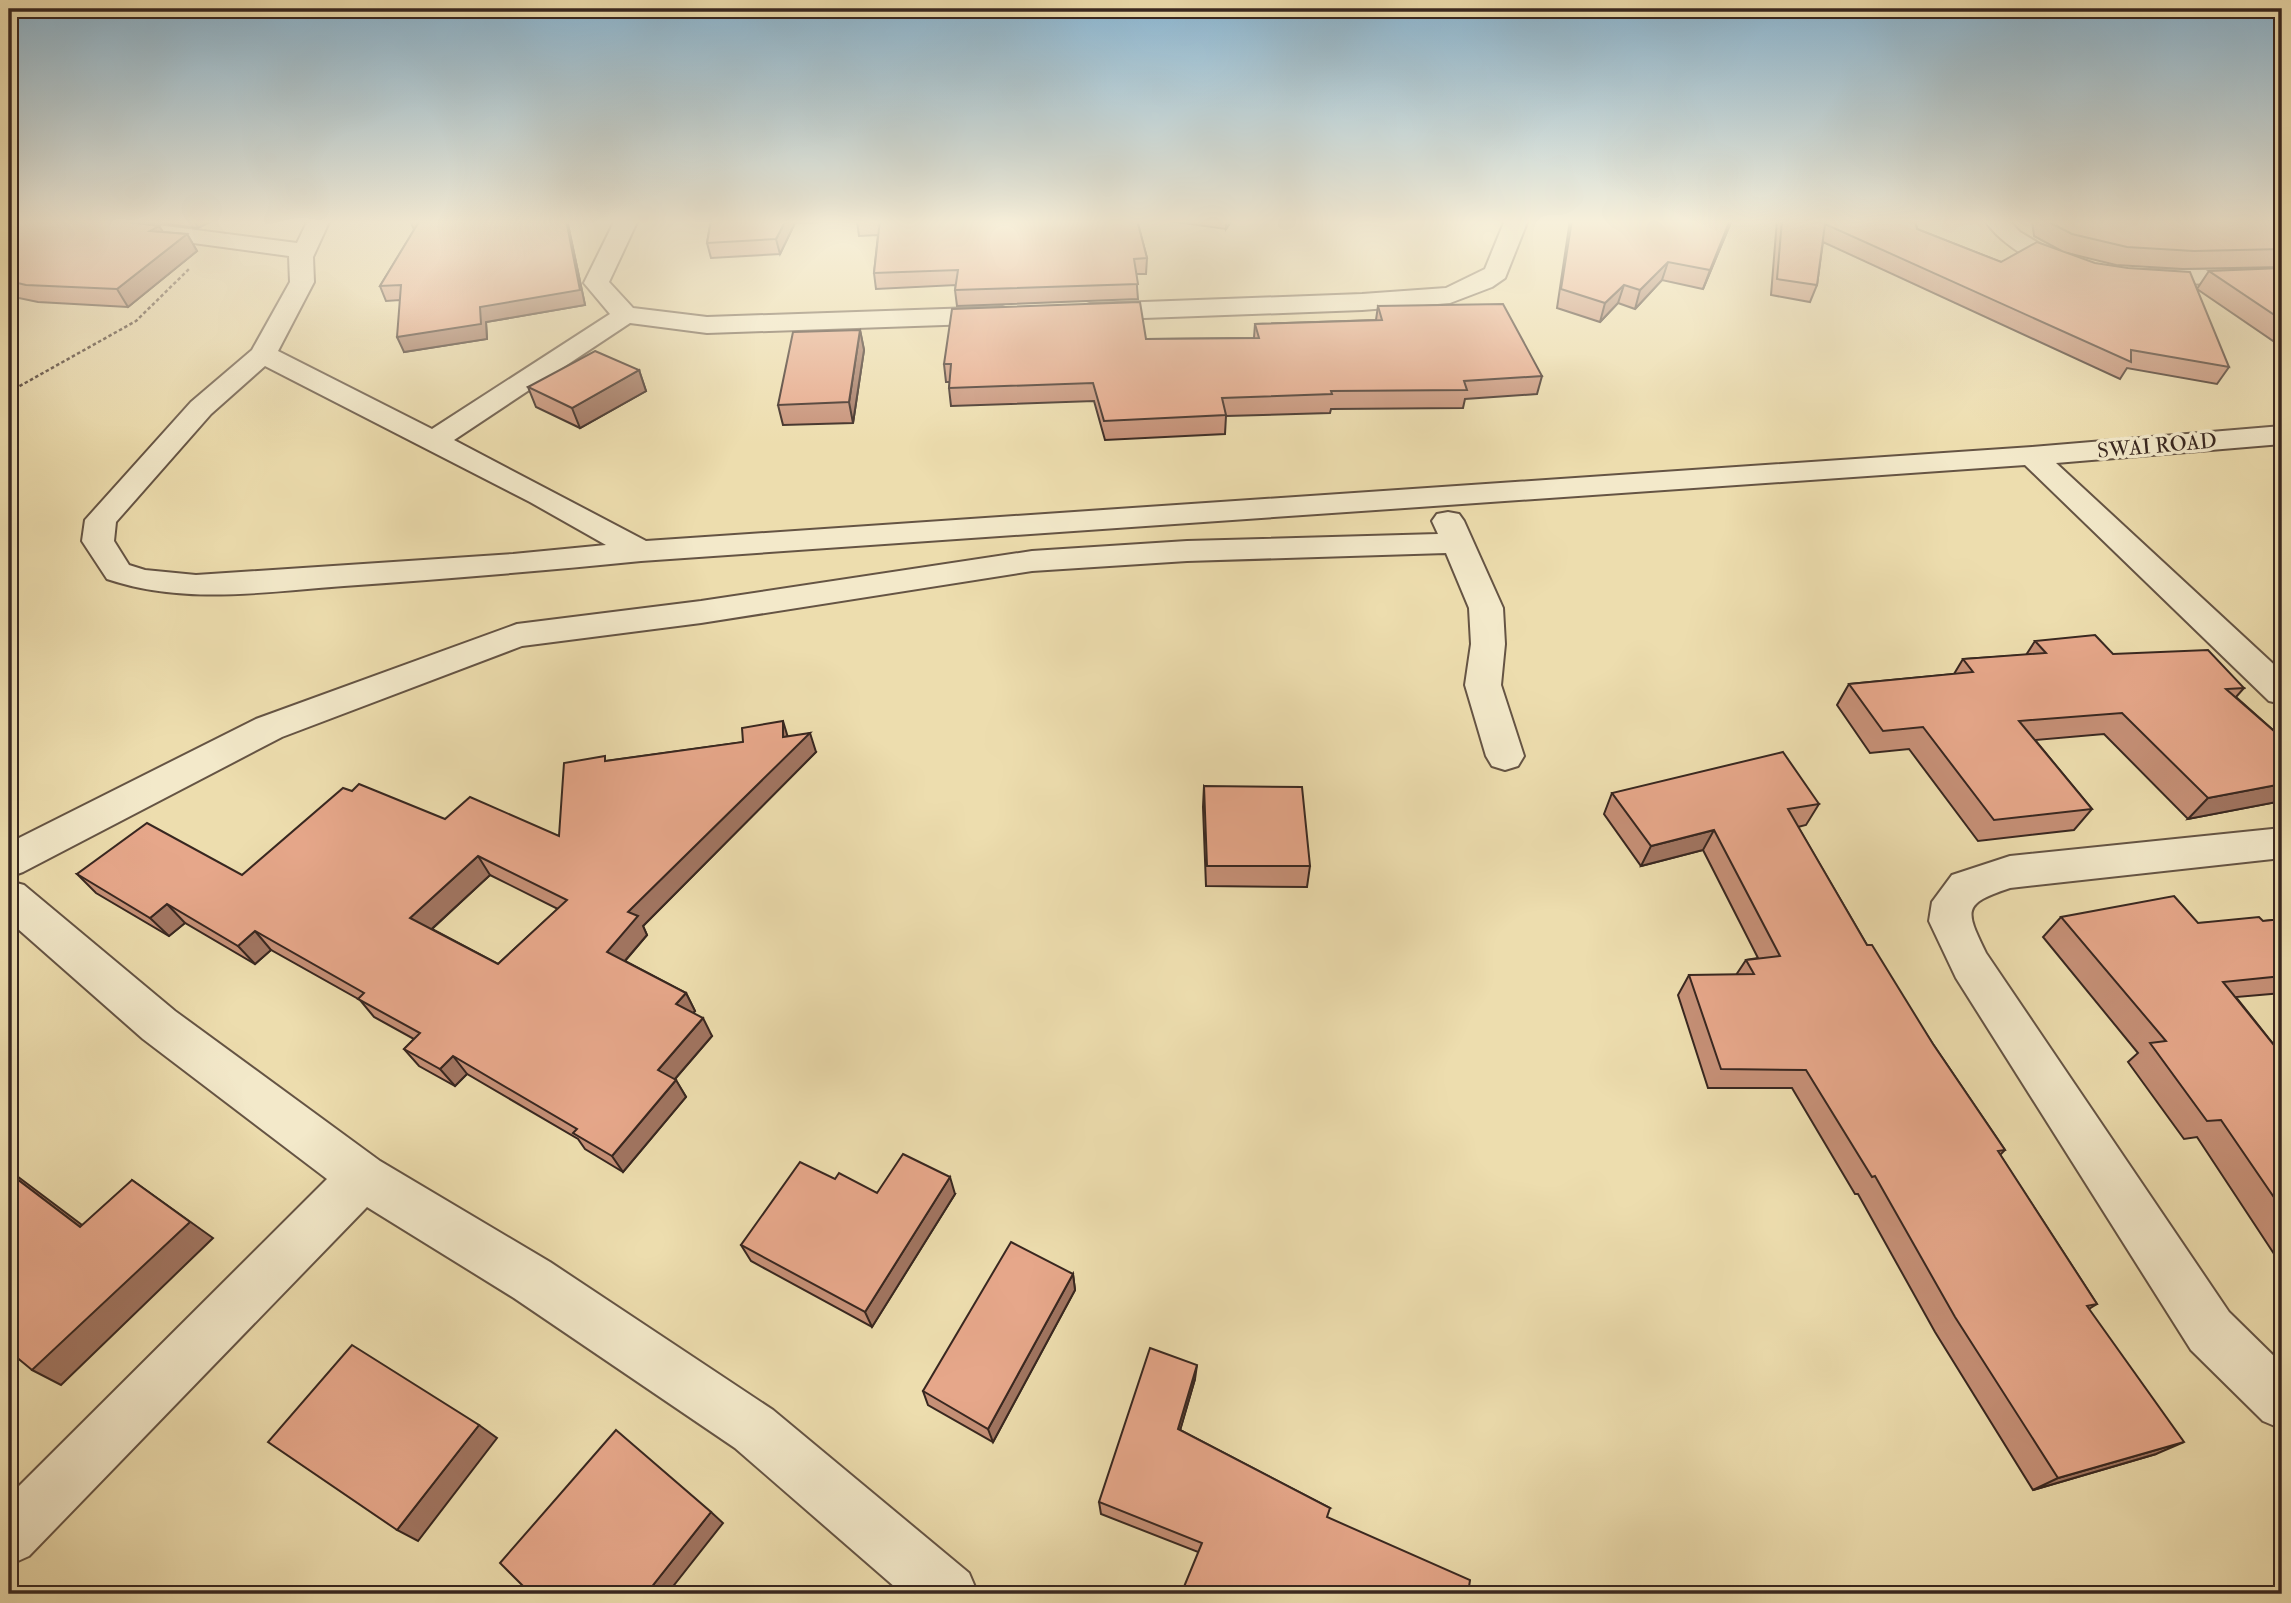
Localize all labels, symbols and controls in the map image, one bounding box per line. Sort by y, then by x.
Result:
street label: SWAI ROAD [2096,427,2218,465]

